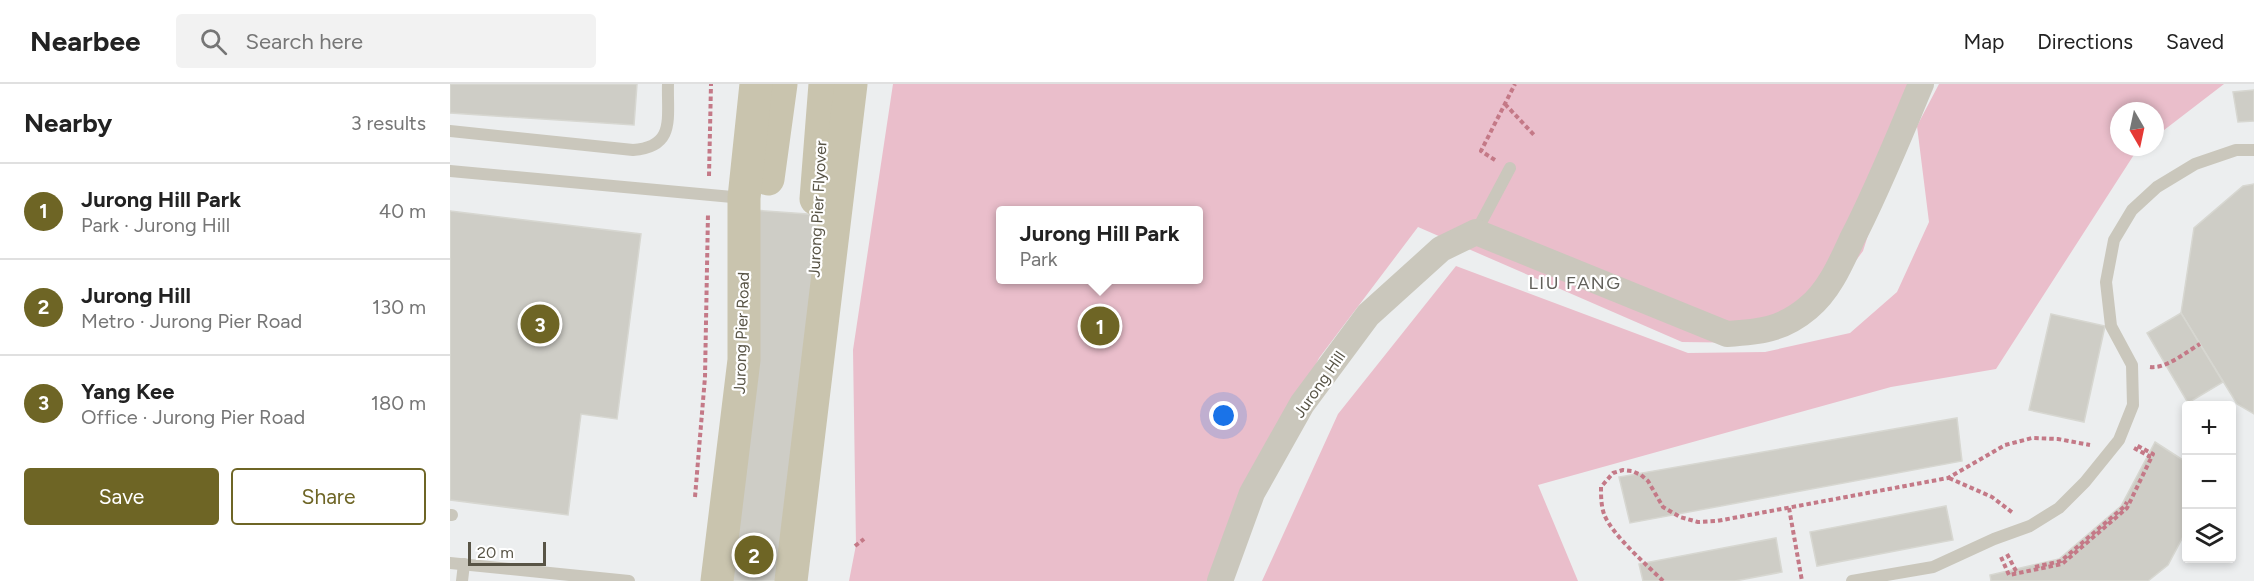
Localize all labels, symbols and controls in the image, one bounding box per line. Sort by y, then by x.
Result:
search box [176,14,596,68]
text: Nearbee [30,24,140,58]
icon: search [197,25,230,58]
text: Search here [245,28,363,55]
text: Map [1963,29,2004,54]
text: Directions [2037,29,2133,54]
text: Saved [2166,29,2224,54]
north arrow [2110,102,2164,156]
text: Nearby [24,107,112,139]
text: 3 results [351,111,426,135]
street label: Jurong Pier Flyover [804,140,831,278]
text: Jurong Hill Park [81,186,241,213]
text: 1 [39,199,48,223]
text: 40 m [379,199,426,223]
popup [996,206,1203,284]
text: Park · Jurong Hill [81,213,230,237]
text: Jurong Hill Park [1020,220,1180,247]
text: Park [1020,247,1058,271]
street label: Jurong Pier Road [730,272,753,394]
district label: LIU FANG [1529,272,1621,294]
text: Jurong Hill [81,282,191,309]
text: 2 [38,295,49,319]
text: 130 m [372,295,426,319]
pin: 3 [520,302,560,346]
pin: 1 [1080,304,1120,348]
text: Metro · Jurong Pier Road [81,309,302,333]
street label: Jurong Hill [1290,347,1349,421]
text: Yang Kee [81,378,174,405]
text: 3 [38,391,49,415]
text: 180 m [371,391,426,415]
your location [1209,401,1238,430]
map controls [2182,401,2236,563]
button: + [2182,401,2236,455]
text: Office · Jurong Pier Road [81,405,305,429]
button: − [2182,455,2236,509]
button: Save [24,468,219,525]
button: Share [231,468,426,525]
button: layers [2182,509,2236,563]
pin: 2 [734,532,774,578]
scale bar [468,539,546,566]
text: 20 m [477,543,514,562]

